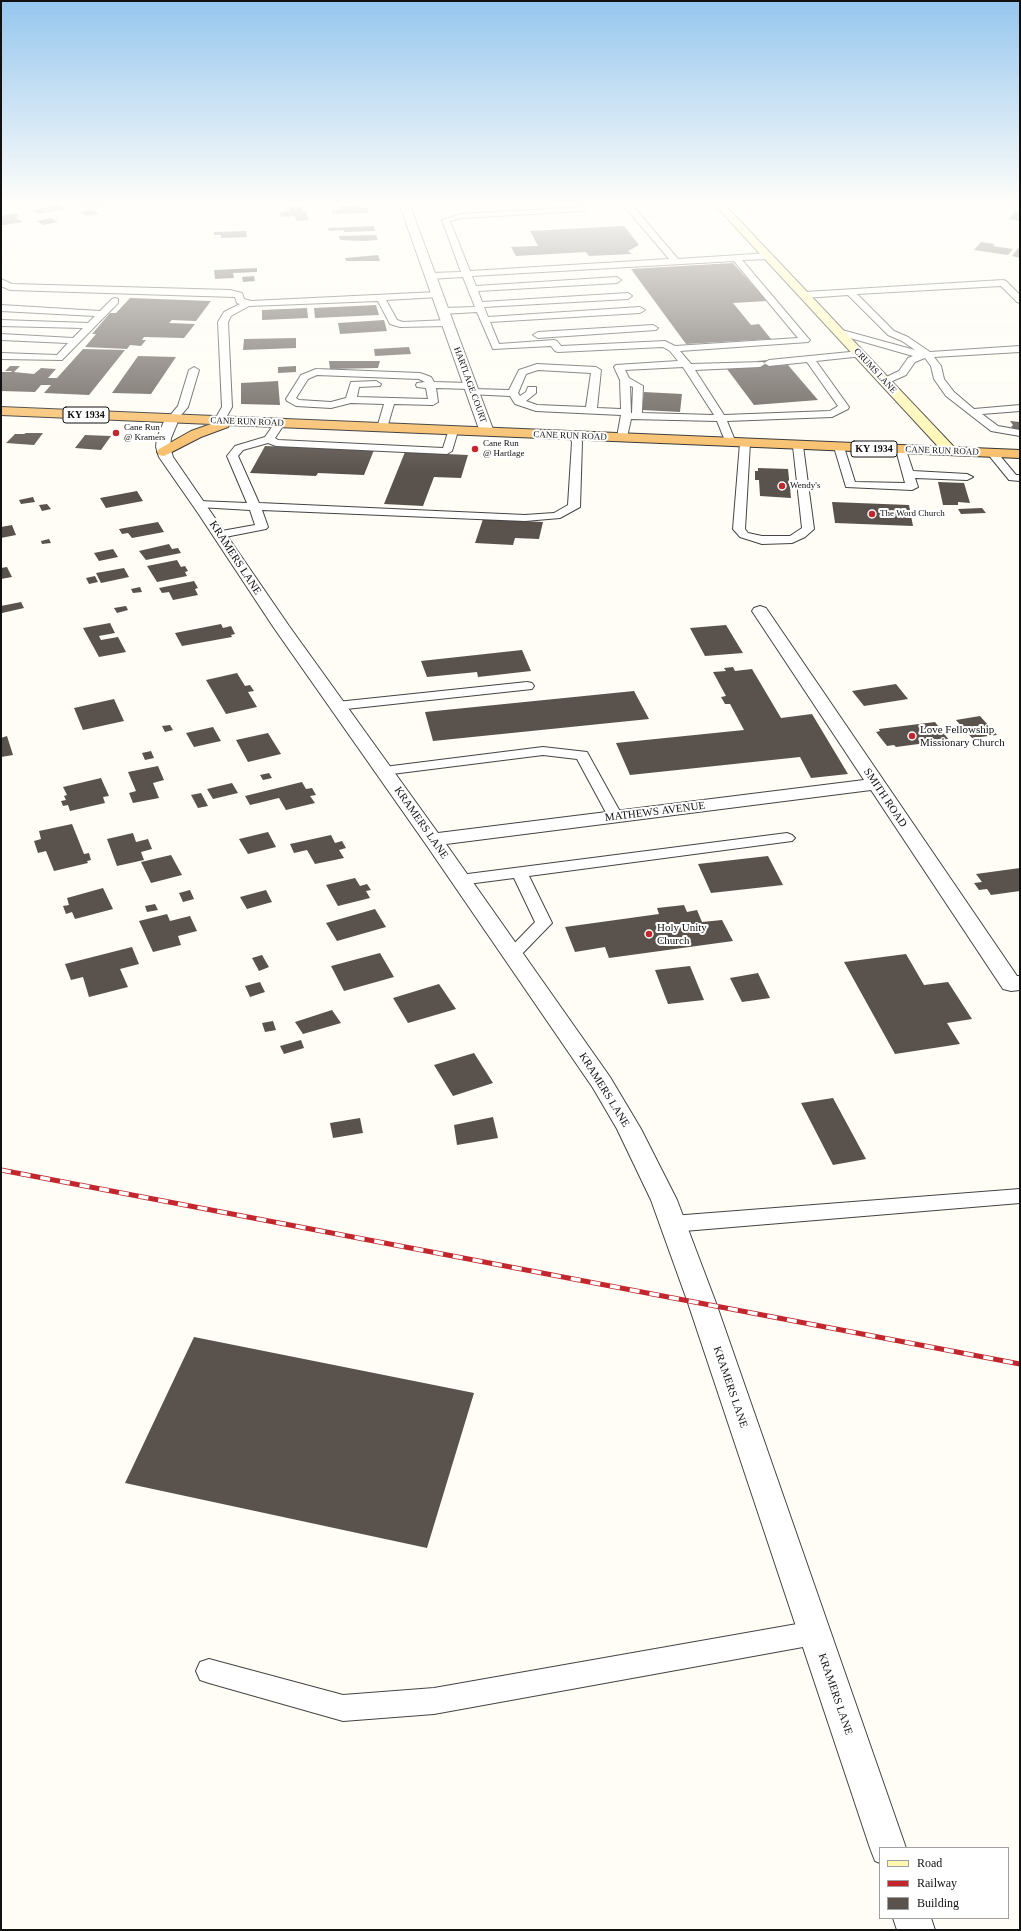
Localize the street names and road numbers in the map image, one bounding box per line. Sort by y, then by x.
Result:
street label: HARTLAGE COURT [451,345,489,425]
street label: CRUMS LANE [851,346,899,396]
road number: KY 1934 [63,407,109,423]
street label: CANE RUN ROAD [210,415,284,429]
street label: CANE RUN ROAD [533,429,607,443]
road number: KY 1934 [851,441,897,457]
street label: CANE RUN ROAD [905,444,979,458]
street label: KRAMERS LANE [206,519,264,597]
street label: SMITH ROAD [860,766,910,830]
street label: KRAMERS LANE [391,784,451,862]
street label: MATHEWS AVENUE [604,799,706,825]
street label: KRAMERS LANE [576,1050,632,1130]
street label: KRAMERS LANE [710,1345,750,1429]
street label: KRAMERS LANE [815,1652,855,1736]

